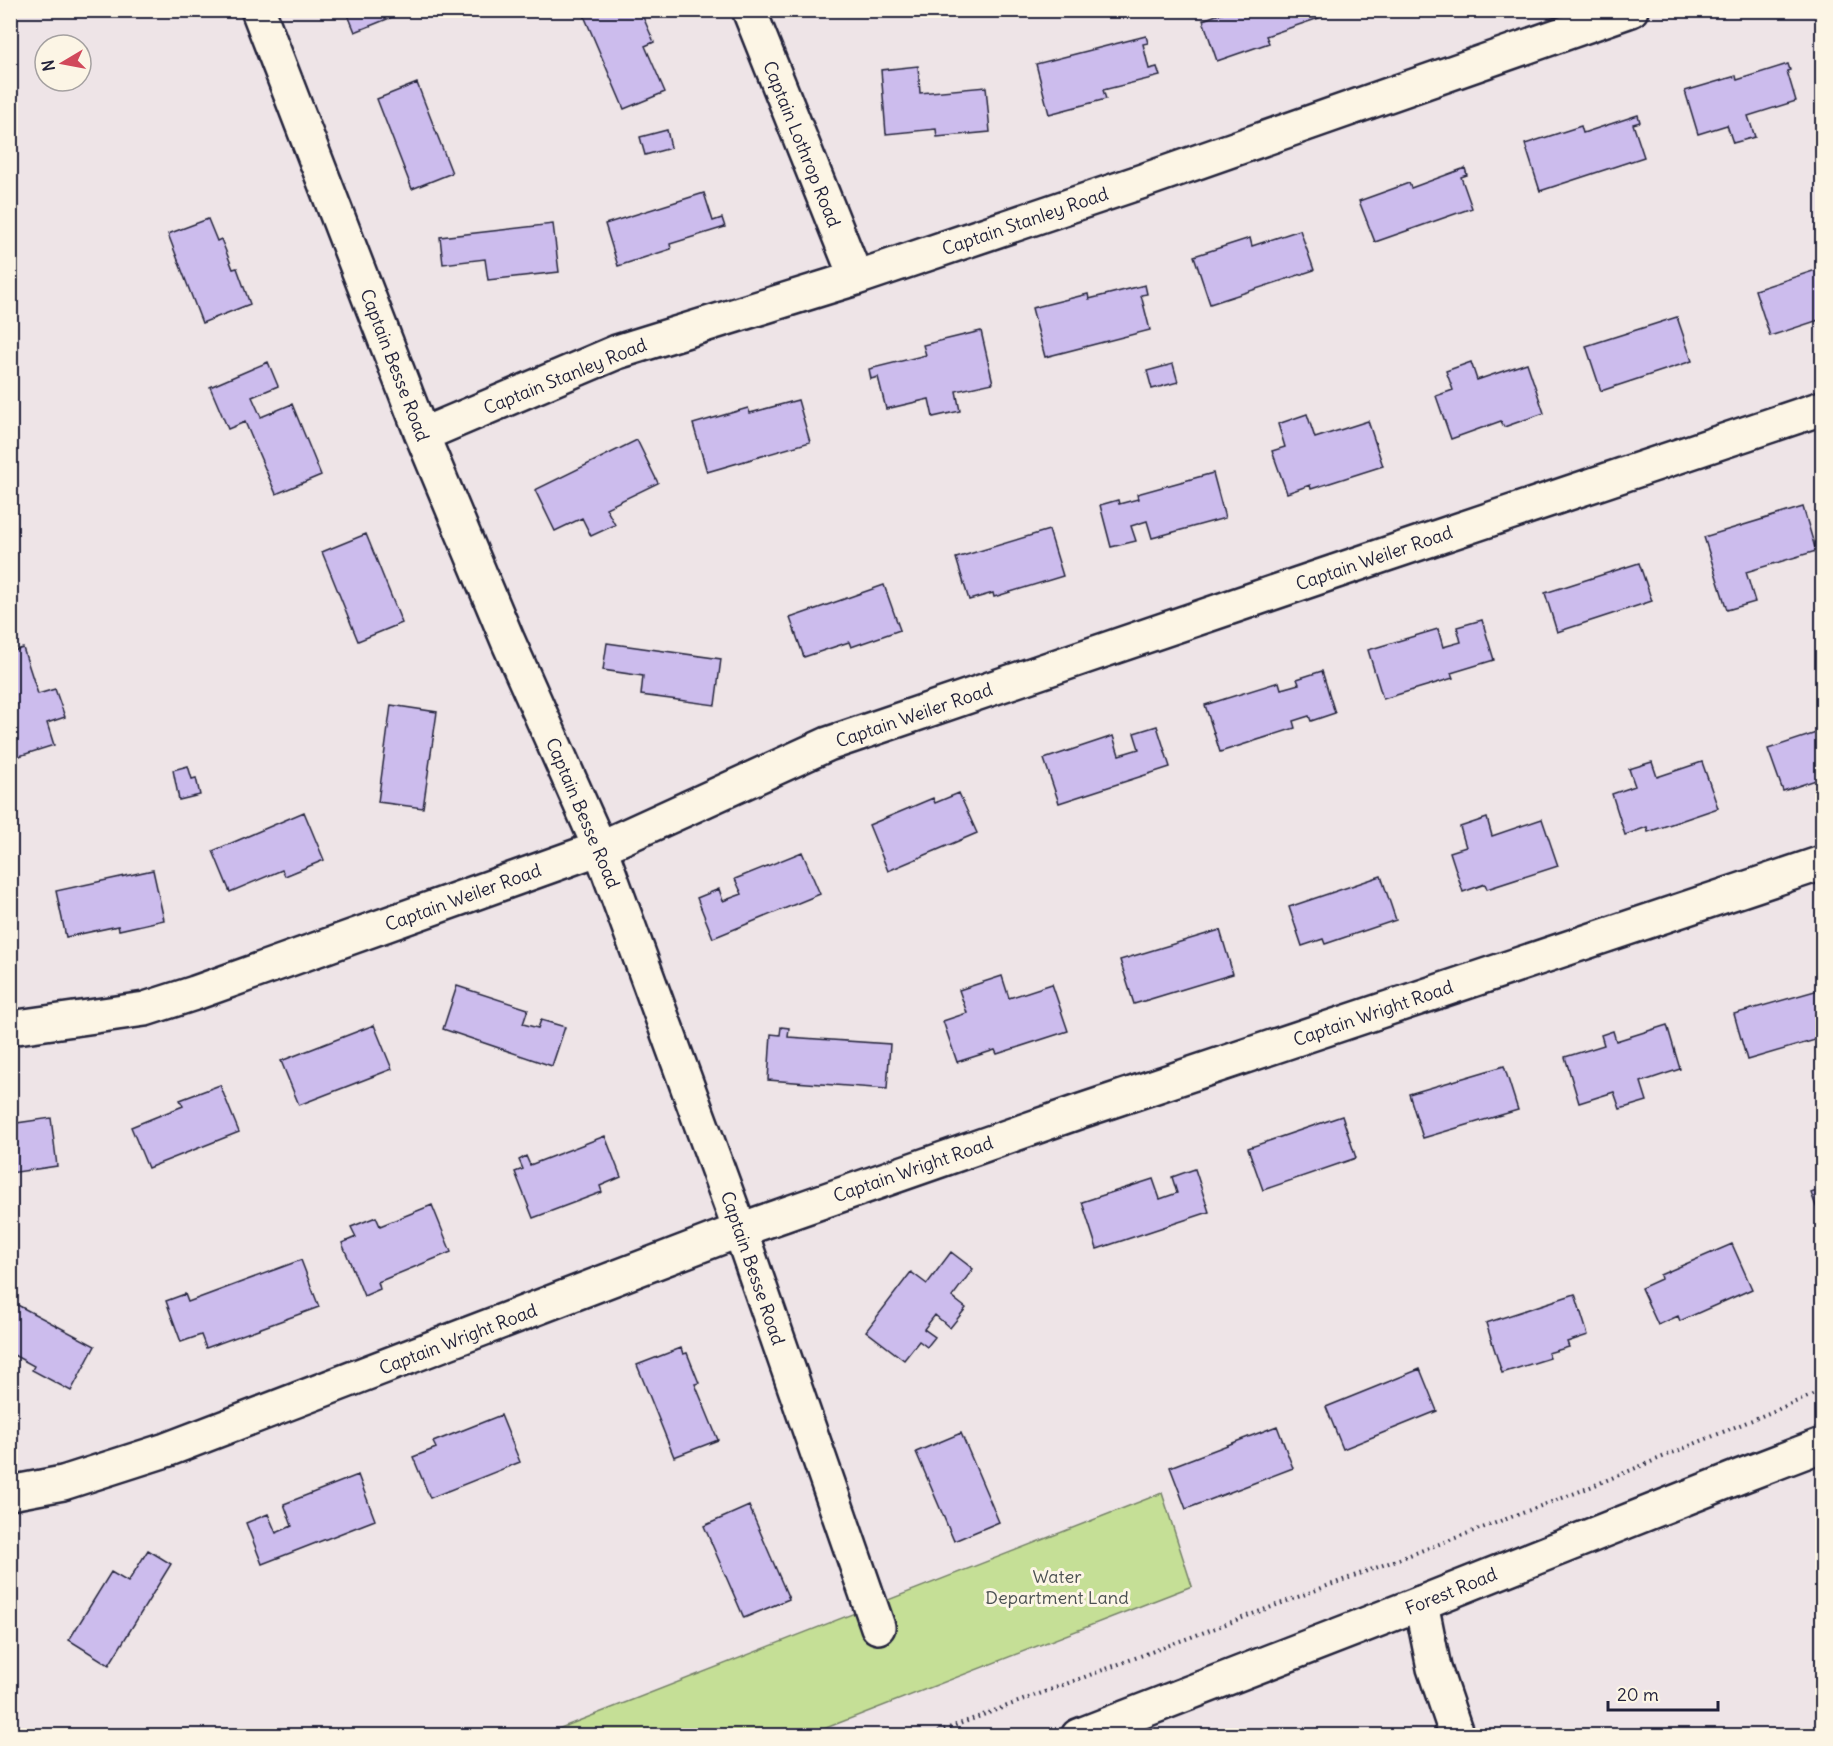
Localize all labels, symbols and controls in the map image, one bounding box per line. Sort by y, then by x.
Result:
north arrow [33,33,93,93]
text: N [37,58,59,73]
street label: Captain Lothrop Road [758,58,846,231]
street label: Captain Stanley Road [939,182,1111,260]
street label: Captain Besse Road [355,286,435,445]
street label: Captain Stanley Road [480,333,650,419]
street label: Captain Weiler Road [1293,520,1456,596]
street label: Captain Weiler Road [833,677,996,753]
street label: Captain Besse Road [541,734,625,892]
street label: Captain Weiler Road [382,858,544,936]
street label: Captain Wright Road [1290,975,1456,1051]
street label: Captain Wright Road [830,1131,996,1207]
street label: Captain Besse Road [716,1188,790,1348]
street label: Captain Wright Road [376,1298,541,1380]
street label: Forest Road [1402,1562,1501,1620]
park label: Water Department Land [985,1565,1129,1609]
scale bar [1608,1674,1718,1712]
text: 20 m [1617,1683,1659,1706]

